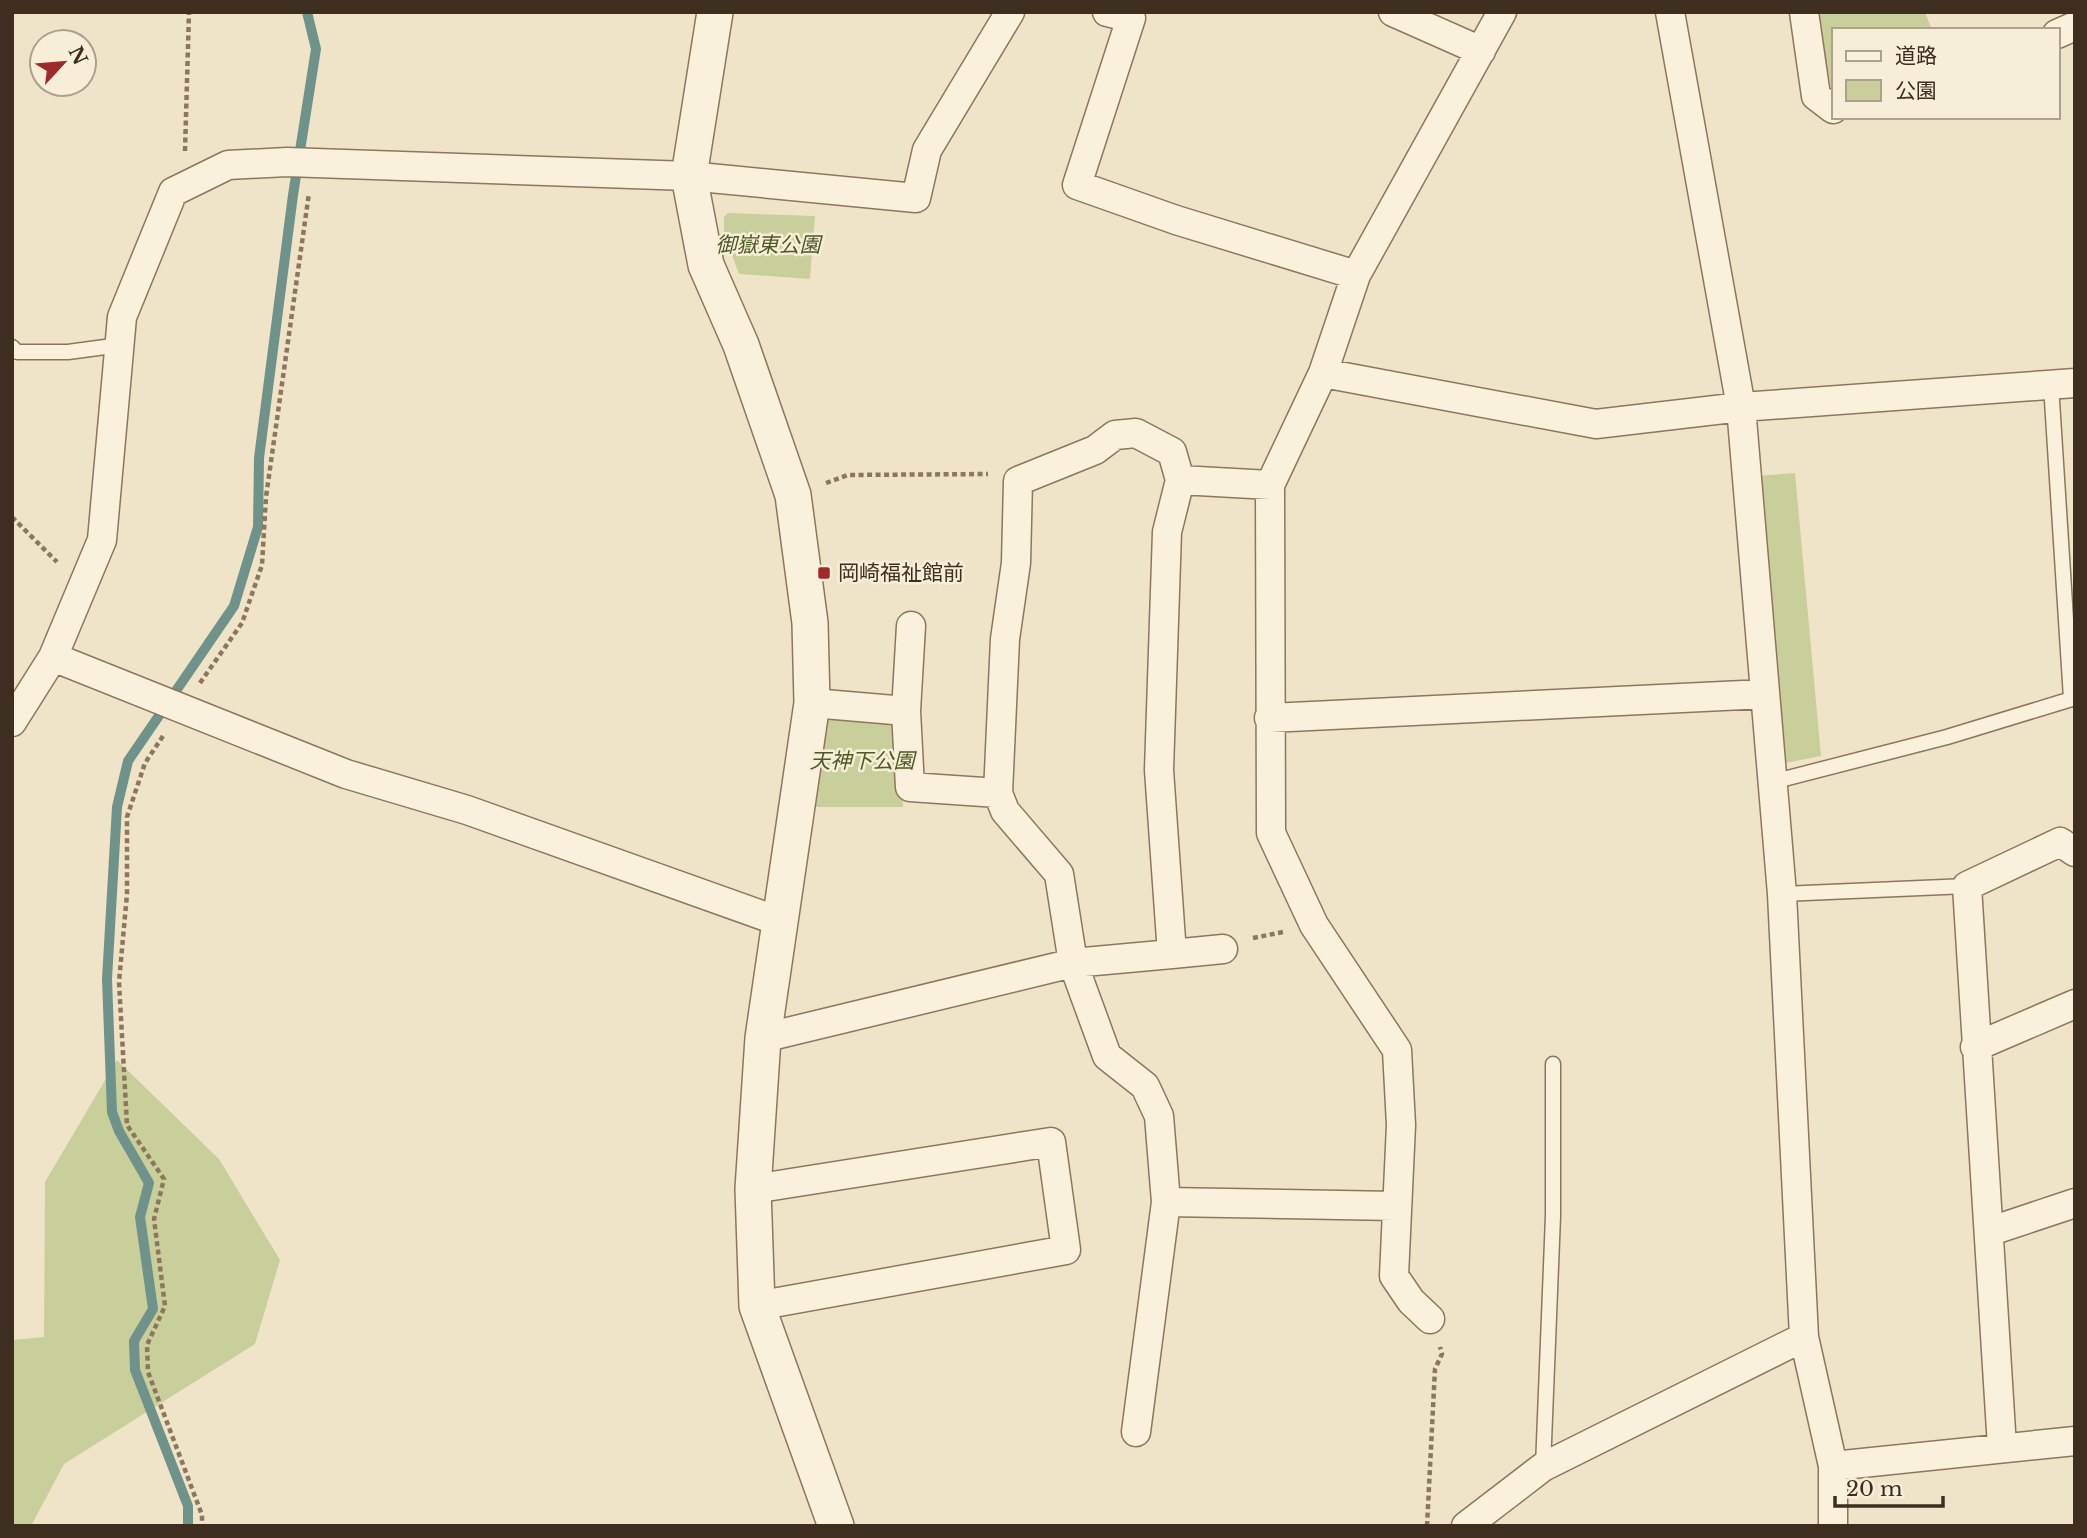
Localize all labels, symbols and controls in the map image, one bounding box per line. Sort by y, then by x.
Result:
north arrow [28,28,98,98]
legend [1832,28,2059,119]
text: N [64,43,92,69]
text: 道路 [1895,43,1937,69]
text: 公園 [1895,78,1937,104]
park label: 御嶽東公園 [716,232,823,258]
place label: 岡崎福祉館前 [838,560,964,586]
marker: 岡崎福祉館前 [816,565,832,581]
park label: 天神下公園 [810,748,917,774]
scale bar [1835,1464,1944,1508]
text: 20 m [1846,1476,1903,1502]

